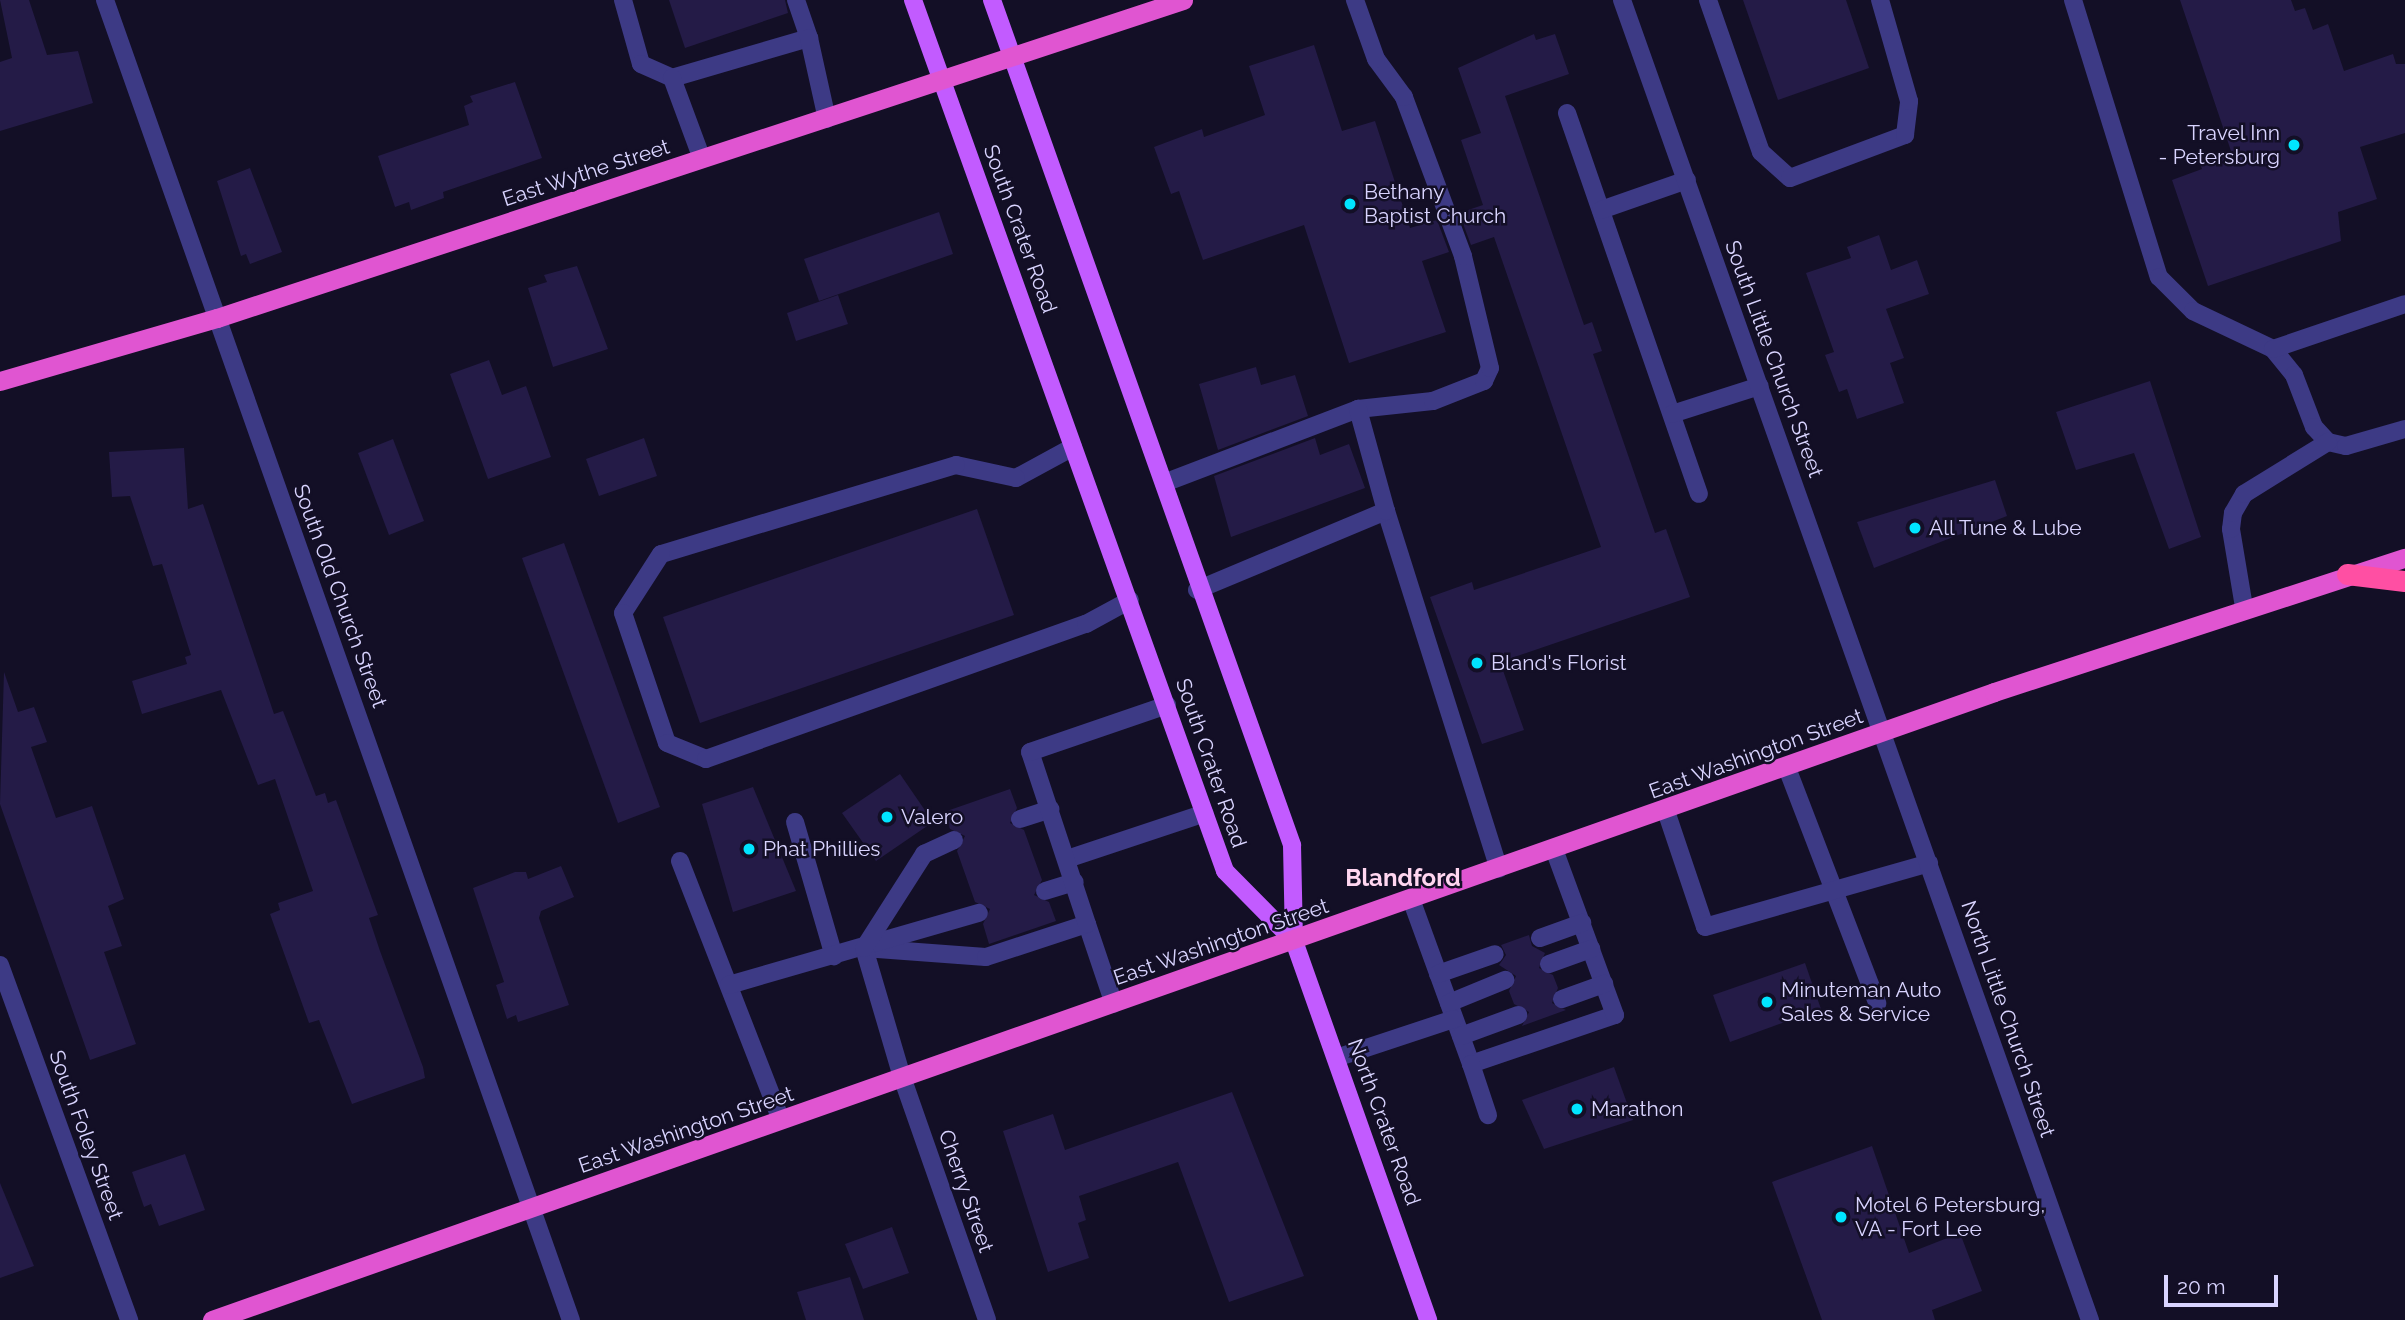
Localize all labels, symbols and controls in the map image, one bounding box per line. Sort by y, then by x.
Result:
place label: Travel Inn - Petersburg [2159,120,2280,170]
street label: East Wythe Street [499,134,673,212]
marker: Travel Inn - Petersburg [2286,137,2302,153]
street label: South Crater Road [978,141,1062,317]
place label: Bethany Baptist Church [1364,179,1506,229]
marker: Bethany Baptist Church [1342,196,1358,212]
street label: South Little Church Street [1719,237,1829,481]
street label: South Old Church Street [288,481,392,711]
place label: All Tune & Lube [1929,515,2083,541]
marker: All Tune & Lube [1907,520,1923,536]
place label: Bland's Florist [1491,650,1627,676]
marker: Bland's Florist [1469,655,1485,671]
street label: South Crater Road [1170,675,1252,851]
street label: East Washington Street [1645,703,1867,805]
place label: Valero [901,804,963,830]
marker: Valero [879,809,895,825]
place label: Phat Phillies [763,836,880,862]
marker: Phat Phillies [741,841,757,857]
district label: Blandford [1345,864,1461,892]
street label: East Washington Street [1110,893,1332,991]
street label: North Little Church Street [1956,898,2060,1140]
place label: Minuteman Auto Sales & Service [1781,977,1942,1027]
marker: Minuteman Auto Sales & Service [1759,994,1775,1010]
street label: North Crater Road [1342,1035,1426,1209]
street label: South Foley Street [44,1046,128,1224]
street label: East Washington Street [575,1081,797,1179]
place label: Marathon [1591,1096,1683,1122]
marker: Marathon [1569,1101,1585,1117]
street label: Cherry Street [933,1126,999,1256]
place label: Motel 6 Petersburg, VA - Fort Lee [1855,1192,2046,1242]
marker: Motel 6 Petersburg, VA - Fort Lee [1833,1209,1849,1225]
scale bar [2167,1260,2281,1304]
text: 20 m [2177,1274,2225,1299]

